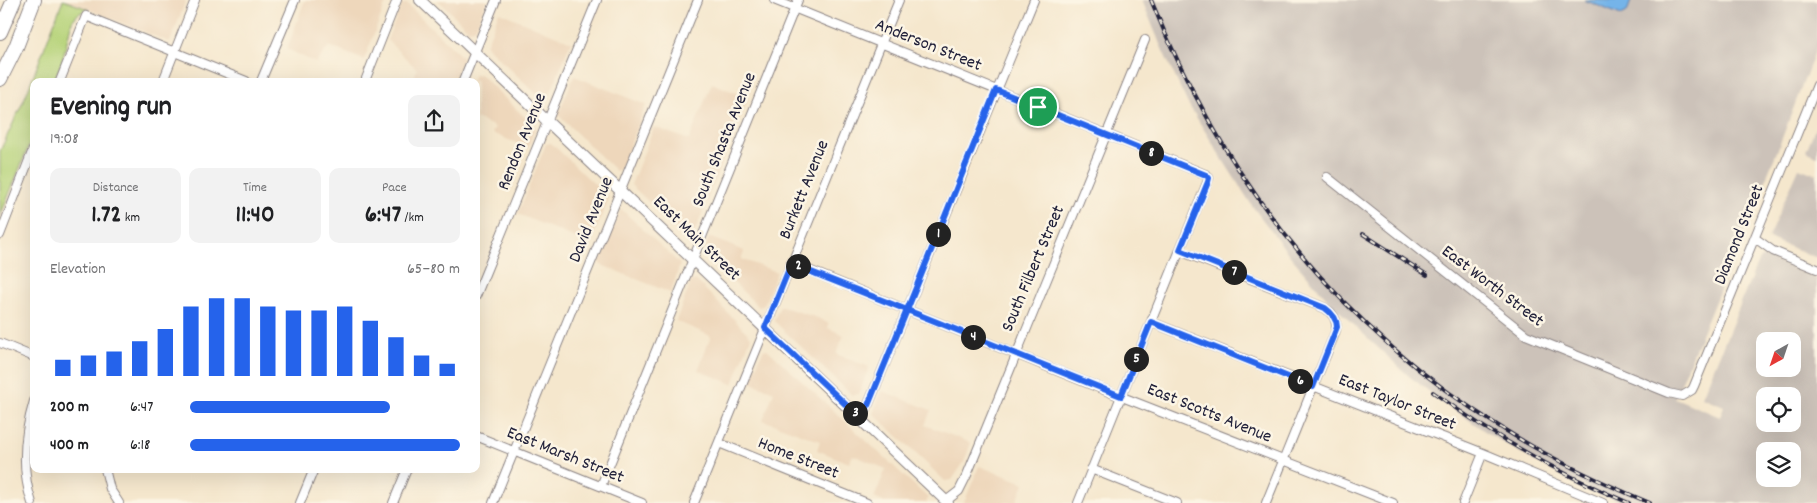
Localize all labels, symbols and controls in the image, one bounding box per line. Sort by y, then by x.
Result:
street label: Anderson Street [871,13,985,79]
street label: South Shasta Avenue [687,69,763,211]
pin [1017,86,1059,128]
text: Evening run [50,89,172,129]
street label: Rendon Avenue [492,89,554,194]
icon: arrive [1024,93,1052,121]
button: share [408,95,460,147]
text: 19:08 [50,128,79,151]
street label: Burkett Avenue [774,137,836,243]
pin: 8 [1138,140,1164,166]
text: 8 [1149,143,1154,163]
street label: David Avenue [563,173,621,267]
text: Distance [93,178,139,198]
text: Time [243,178,267,198]
text: Pace [382,178,407,198]
street label: Diamond Street [1709,181,1772,289]
street label: East Main Street [647,191,746,288]
text: 1.72 [91,198,121,234]
text: 11:40 [235,198,275,234]
text: 6:47 [365,198,401,234]
street label: South Filbert Street [996,202,1072,336]
text: km [121,208,140,228]
text: /km [401,208,424,228]
pin: 1 [926,222,950,246]
text: 1 [937,224,940,244]
street label: East Worth Street [1435,240,1549,334]
pin: 2 [786,254,810,278]
text: 2 [795,256,802,276]
text: Elevation [50,258,106,281]
text: 65–80 m [407,258,460,281]
pin: 7 [1222,260,1246,284]
text: 7 [1232,262,1237,282]
pin: 4 [960,324,986,350]
text: 4 [971,327,976,347]
north arrow [1756,332,1801,378]
map controls [1756,332,1801,487]
pin: 5 [1124,346,1148,372]
text: 5 [1133,349,1140,369]
pin: 6 [1288,368,1312,394]
street label: East Taylor Street [1334,368,1460,438]
text: 6 [1297,371,1304,391]
street label: East Scotts Avenue [1143,378,1275,450]
button: locate [1756,387,1801,432]
text: 200 m [50,396,89,419]
text: 6:47 [130,396,153,419]
pin: 3 [842,400,868,426]
text: 3 [852,403,859,423]
street label: East Marsh Street [503,421,628,491]
street label: Home Street [754,431,843,487]
text: 400 m [50,434,89,457]
text: 6:18 [130,434,150,457]
button: layers [1756,442,1801,487]

